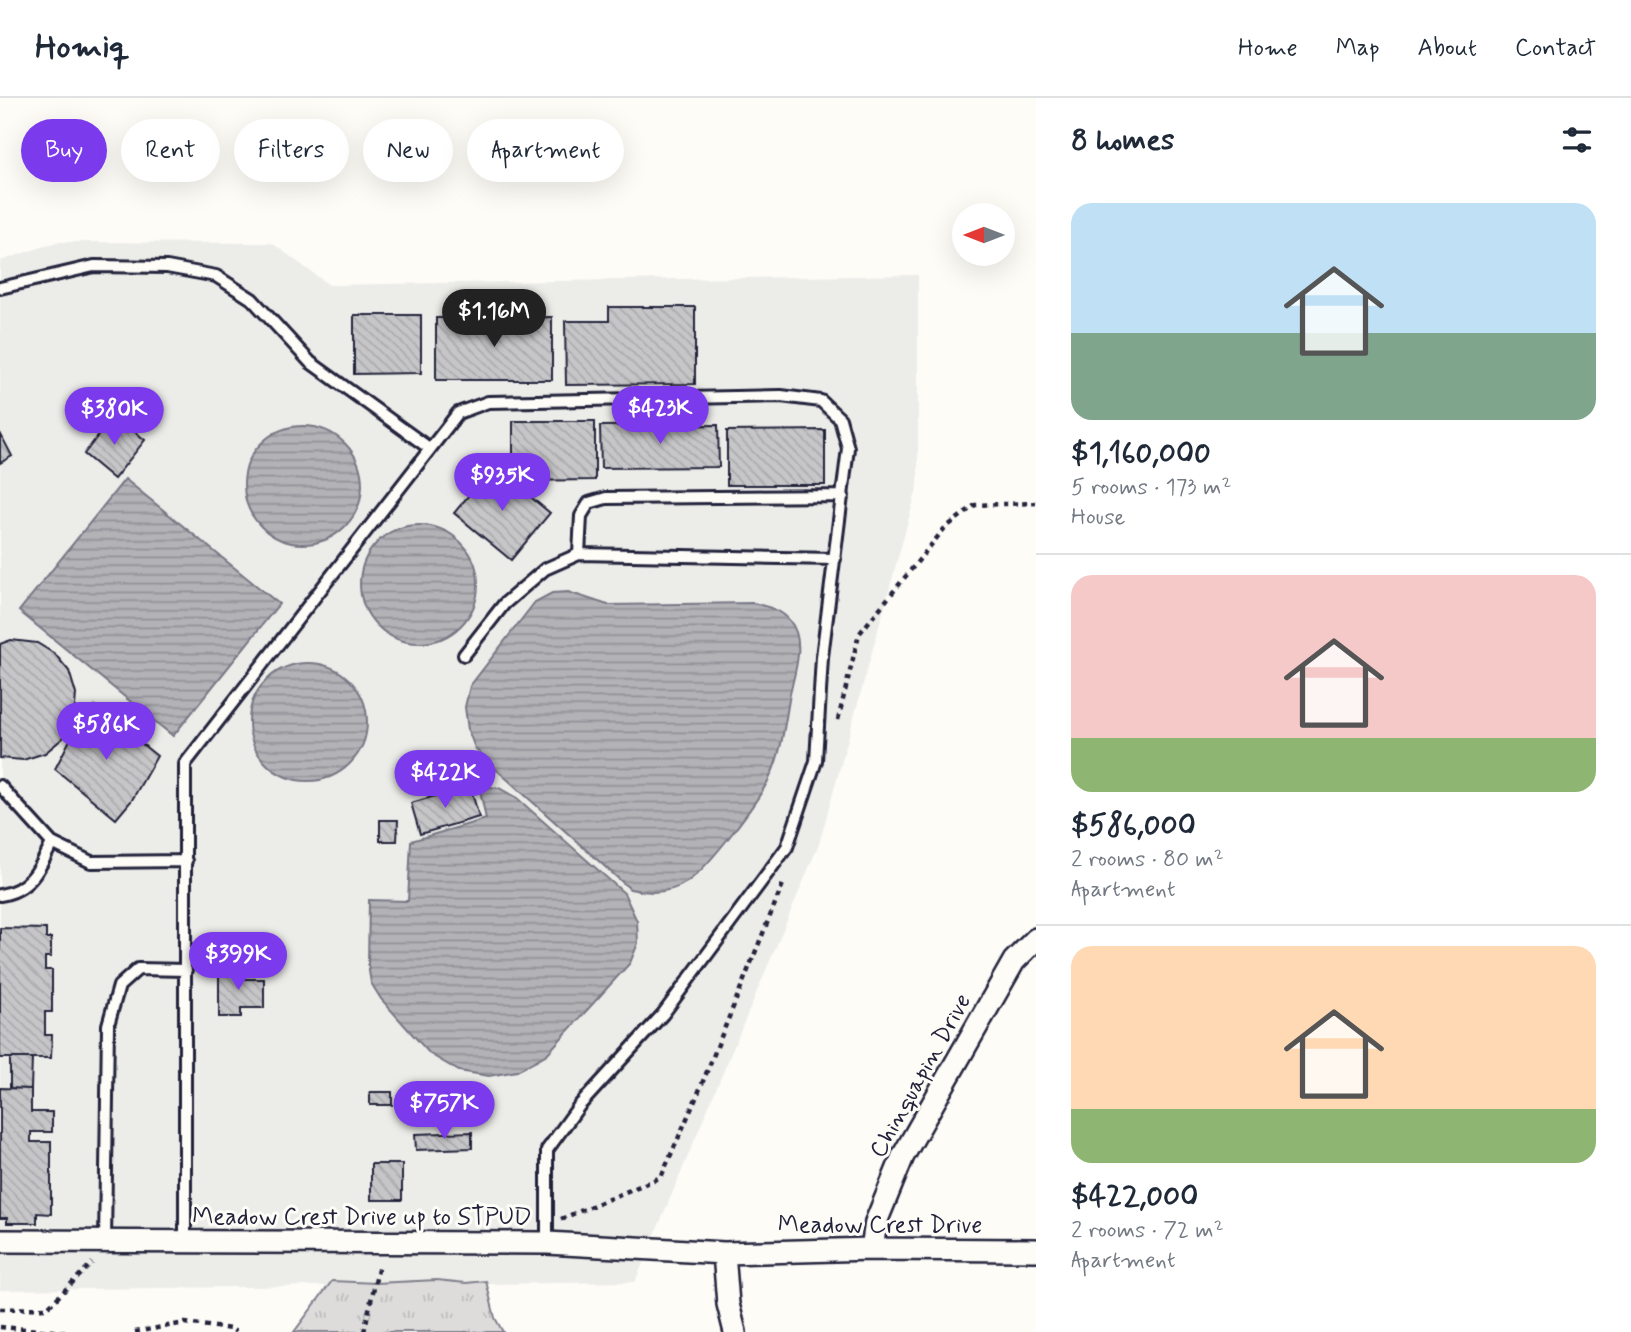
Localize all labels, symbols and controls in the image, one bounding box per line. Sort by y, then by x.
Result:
text: Homiq [35,26,130,70]
text: Home [1238,33,1298,64]
text: Map [1336,33,1380,64]
text: About [1418,33,1477,64]
text: Contact [1515,33,1596,64]
chip: Buy [21,119,107,182]
chip: Rent [121,119,220,182]
chip: Filters [234,119,349,182]
chip: New [363,119,453,182]
chip: Apartment [467,119,624,182]
text: 8 homes [1071,121,1174,160]
icon: filters [1558,121,1596,159]
north arrow [952,203,1015,266]
map controls [952,203,1015,266]
icon: home [1271,248,1397,374]
pin: $1.16M [437,289,551,349]
text: $1.16M [458,297,530,327]
pin: $423K [611,386,709,446]
pin: $380K [65,388,163,447]
text: $423K [628,394,692,424]
text: $380K [81,395,147,425]
text: $1,160,000 [1071,434,1211,473]
pin: $935K [453,454,551,513]
text: $935K [470,461,534,491]
text: 5 rooms · 173 m² [1071,473,1231,503]
text: House [1071,503,1125,533]
icon: home [1271,620,1397,746]
pin: $586K [57,702,155,762]
text: $586K [73,710,140,740]
pin: $422K [396,750,494,810]
text: $422K [411,758,480,788]
text: $586,000 [1071,806,1196,845]
text: 2 rooms · 80 m² [1071,845,1224,875]
text: Apartment [1071,875,1176,905]
pin: $399K [189,932,287,992]
text: $399K [205,940,271,970]
street label: Chinquapin Drive [863,988,979,1164]
icon: home [1271,991,1397,1117]
pin: $757K [395,1082,493,1141]
text: $757K [410,1089,478,1119]
text: $422,000 [1071,1177,1198,1216]
street label: Meadow Crest Drive up to STPUD [192,1202,532,1233]
street label: Meadow Crest Drive [778,1210,982,1241]
text: 2 rooms · 72 m² [1071,1216,1224,1246]
text: Apartment [1071,1246,1176,1276]

